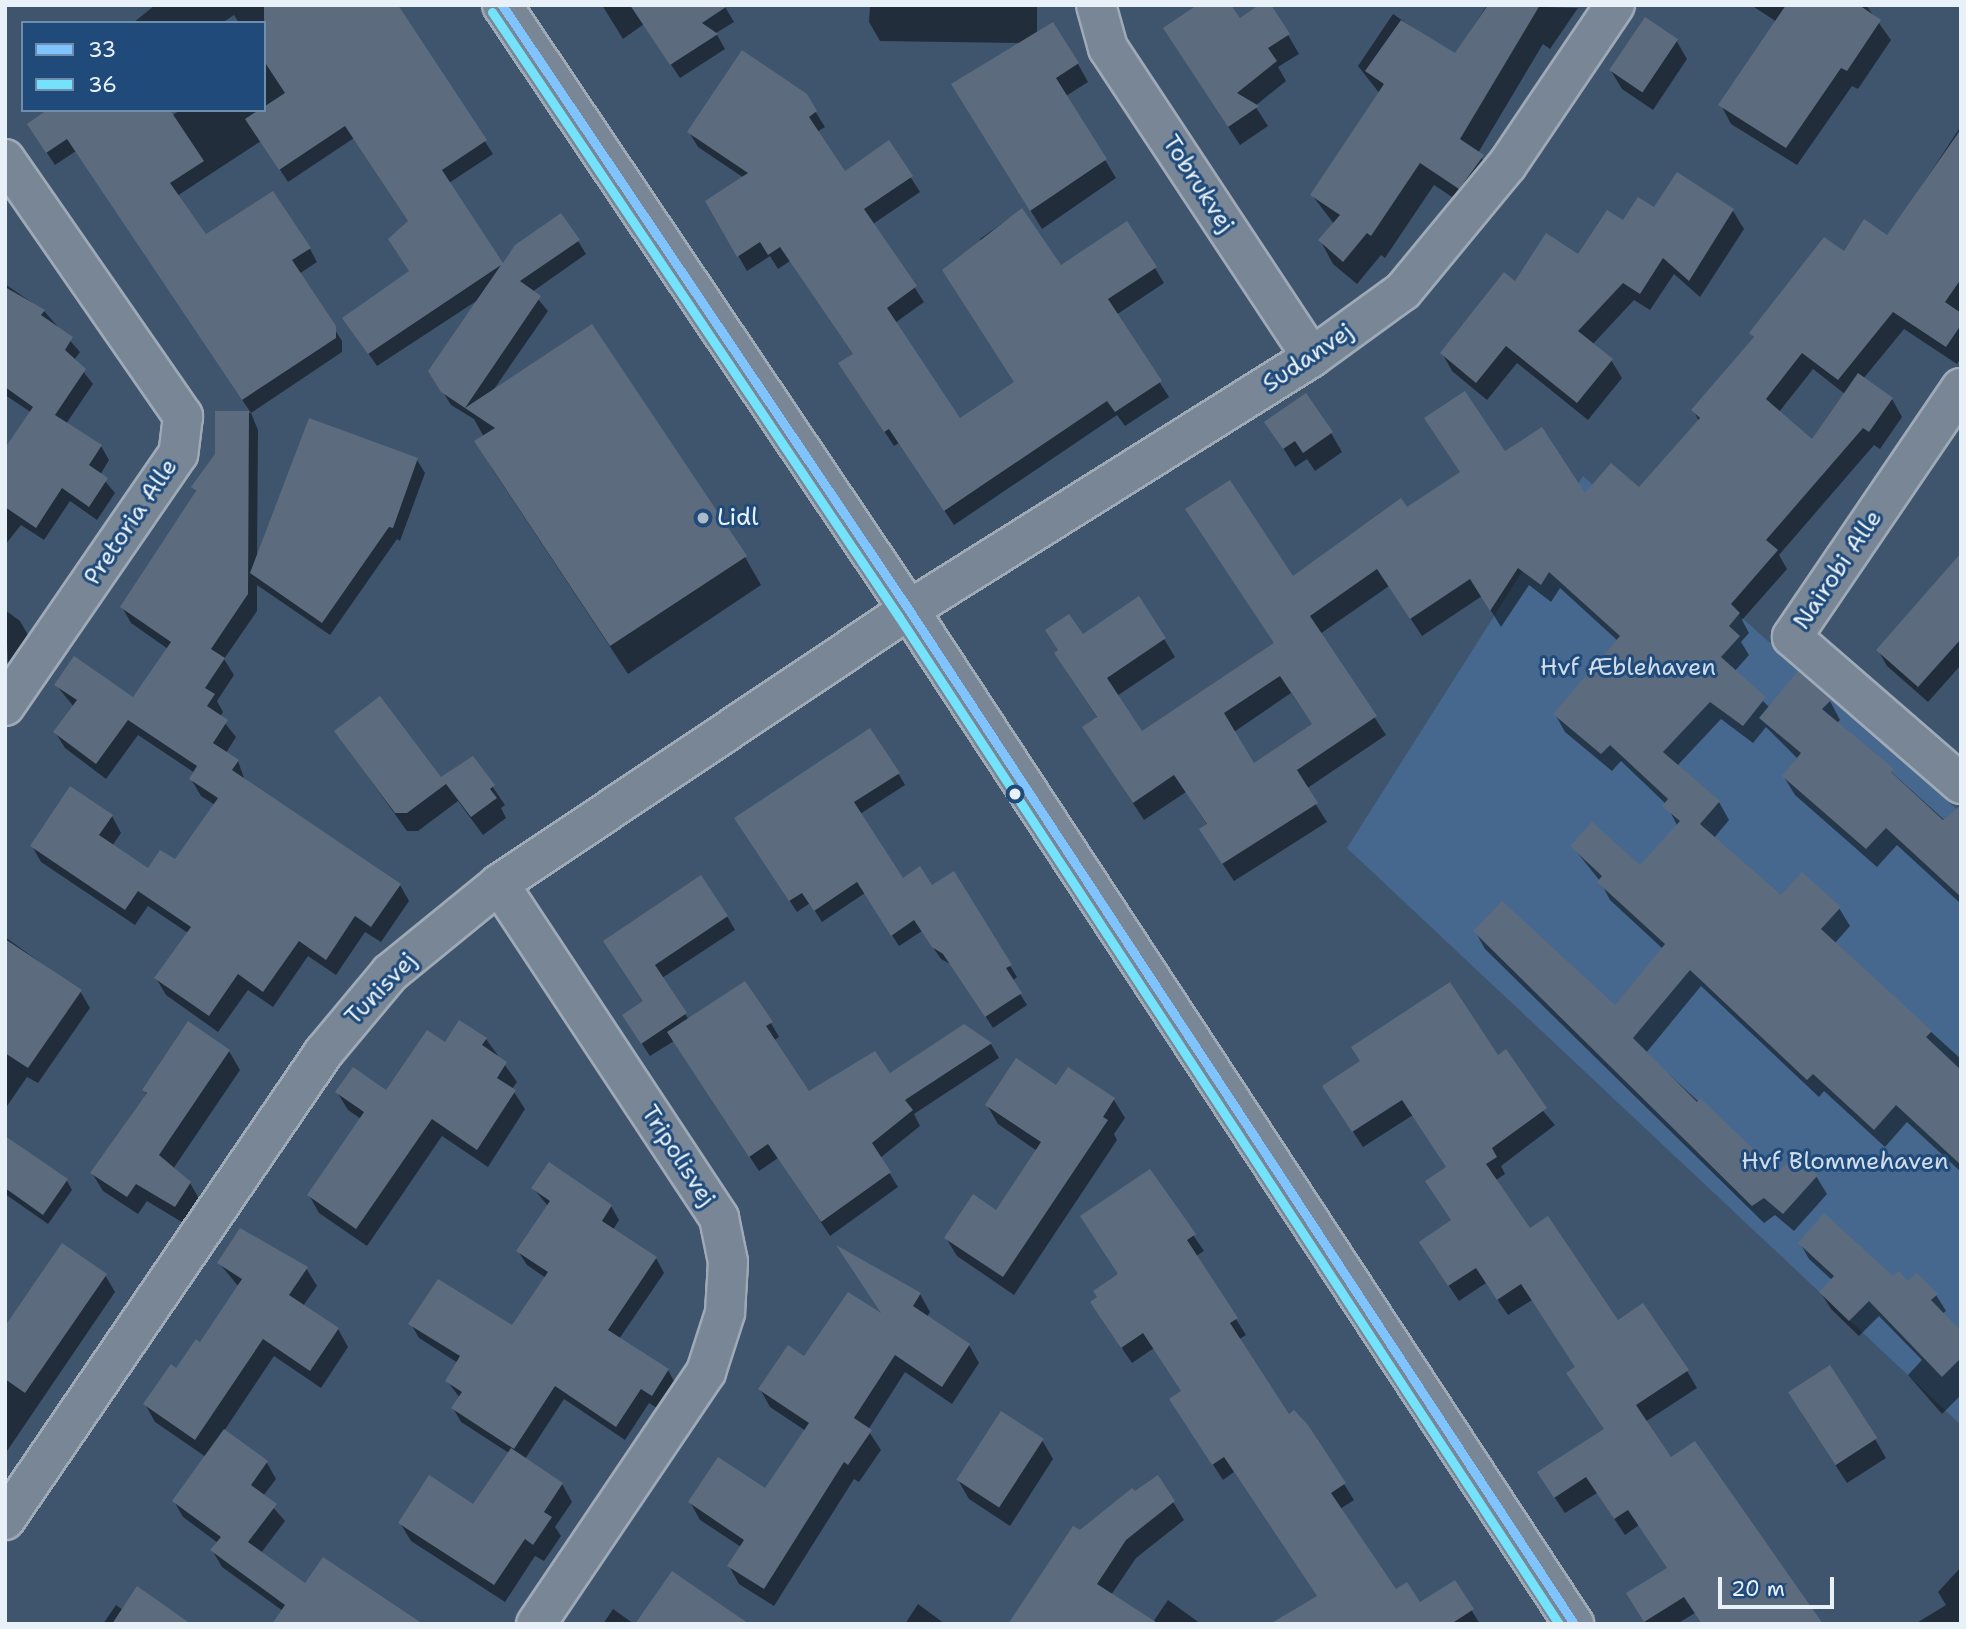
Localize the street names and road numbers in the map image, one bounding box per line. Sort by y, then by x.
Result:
street label: Tobrukvej [1156,130,1240,238]
street label: Sudanvej [1257,317,1359,399]
street label: Pretoria Alle [78,453,184,591]
street label: Nairobi Alle [1788,505,1888,635]
street label: Tunisvej [339,947,423,1031]
street label: Tripolisvej [635,1100,721,1212]

